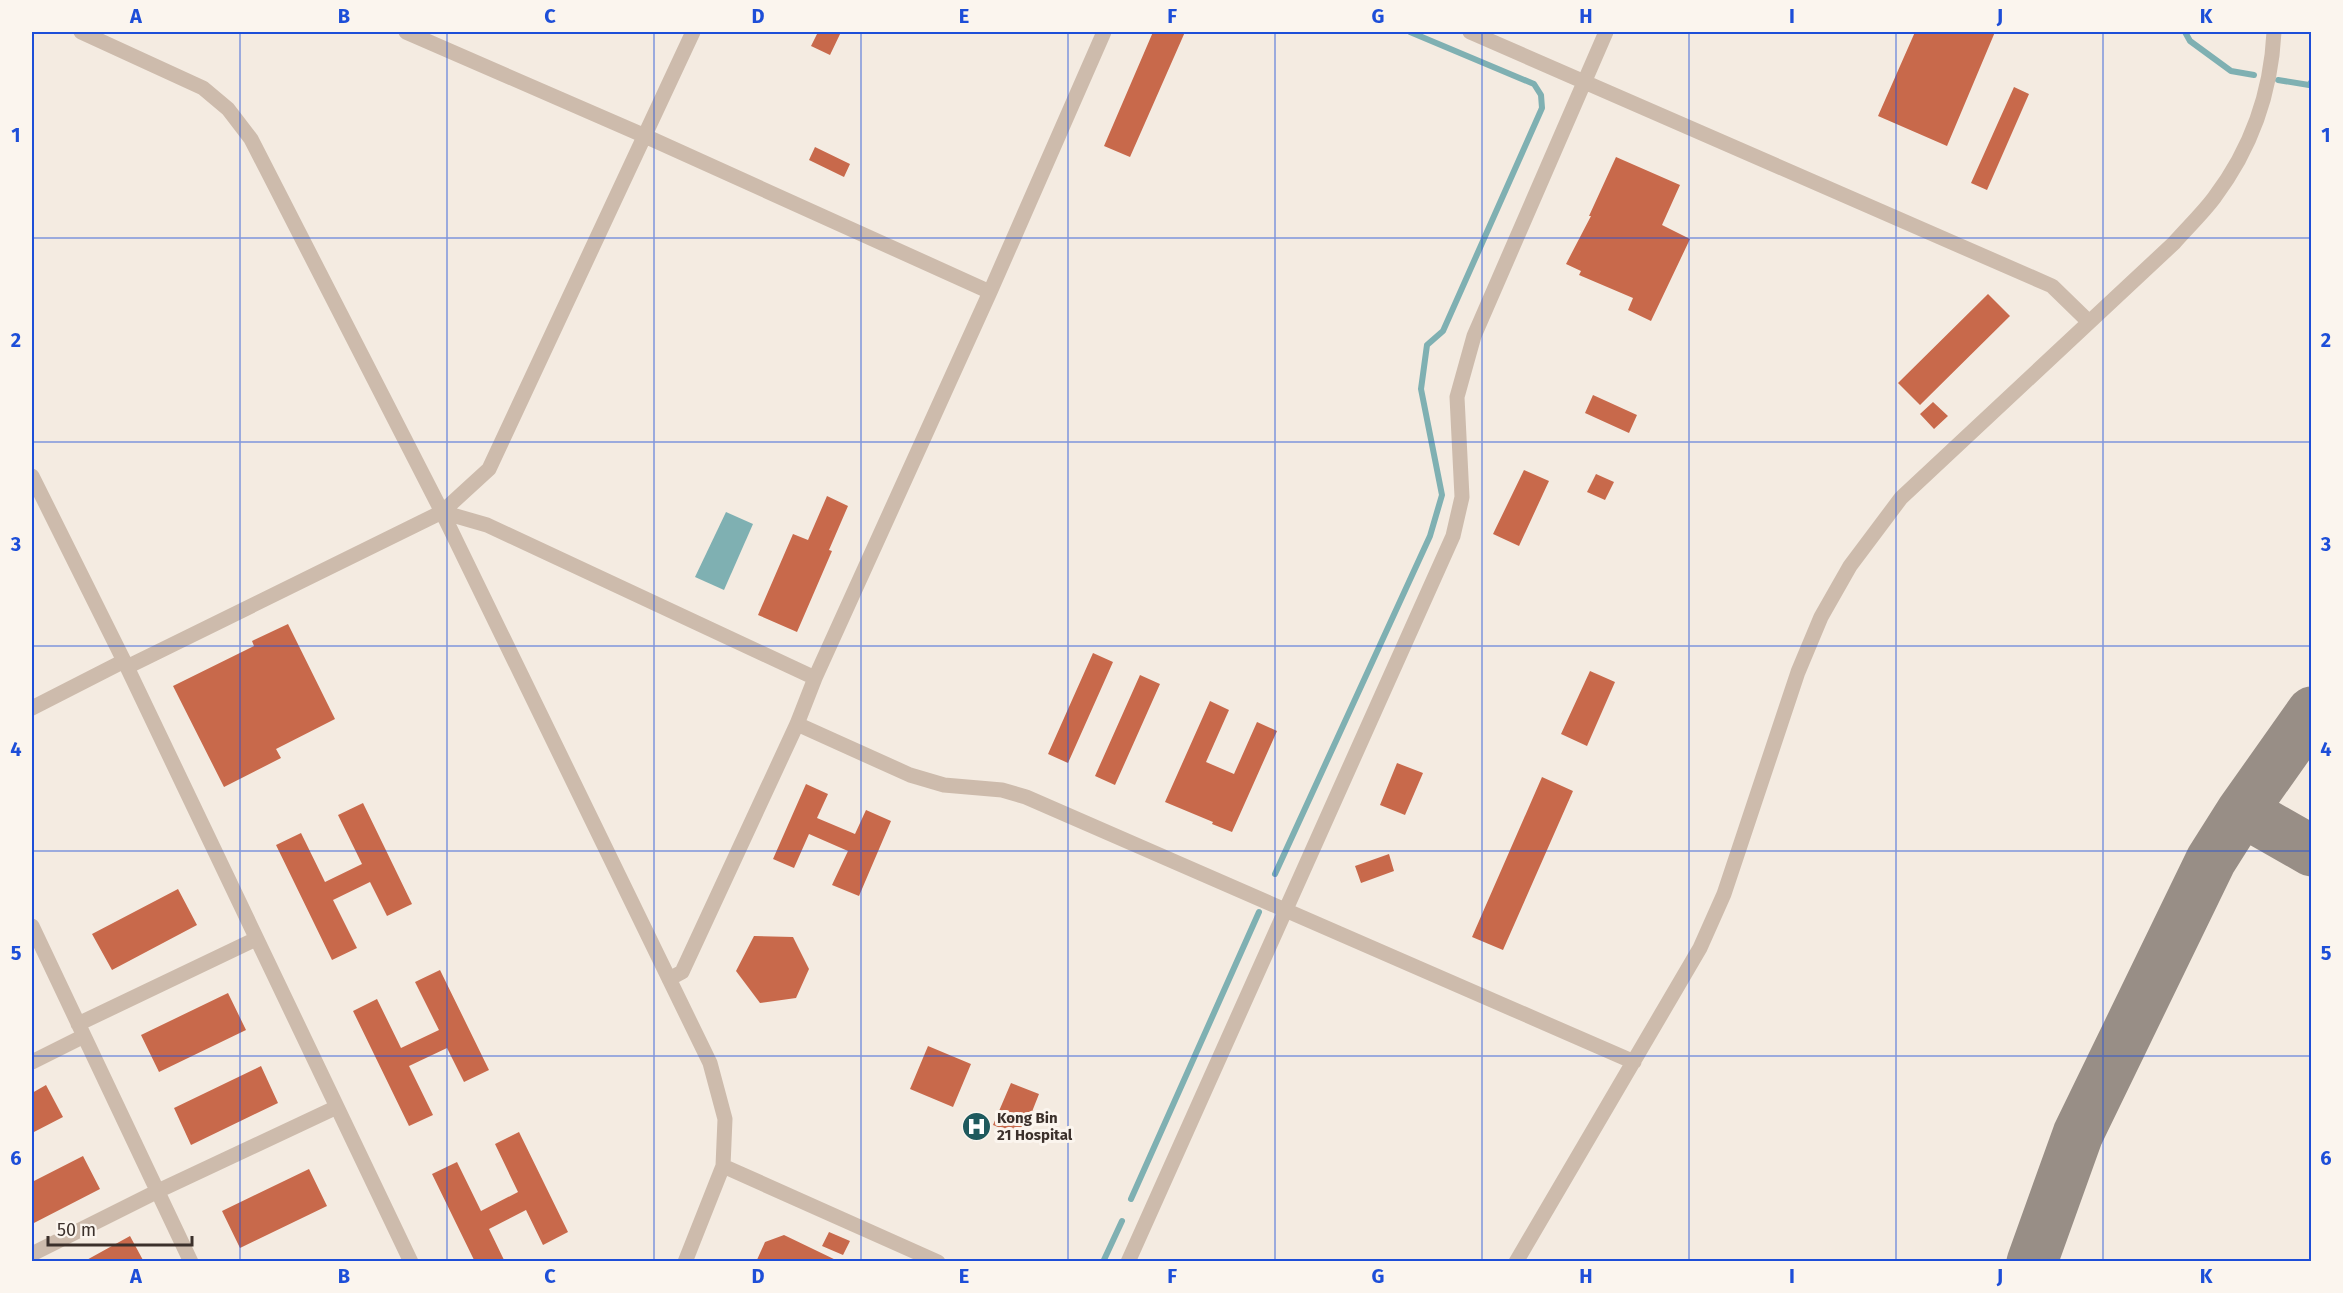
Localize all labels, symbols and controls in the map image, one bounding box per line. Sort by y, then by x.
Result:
text: A [129,4,143,28]
text: B [338,4,350,28]
text: C [544,4,556,28]
text: D [751,4,765,28]
text: E [959,4,969,28]
text: F [1167,4,1177,28]
text: G [1372,4,1384,28]
text: H [1579,4,1593,28]
text: I [1789,4,1795,28]
text: J [1996,4,2003,28]
text: K [2200,4,2213,28]
text: 1 [11,123,21,147]
text: 1 [2321,123,2331,147]
text: 2 [11,328,21,352]
text: 2 [2321,328,2331,352]
text: 3 [10,532,21,556]
text: 3 [2320,532,2331,556]
text: 4 [10,737,22,761]
text: 4 [2320,737,2332,761]
text: 5 [11,941,22,965]
text: 5 [2321,941,2332,965]
place label: Kong Bin 21 Hospital [997,1109,1073,1144]
hospital icon: Kong Bin 21 Hospital [960,1111,992,1143]
text: 6 [10,1146,22,1170]
text: 6 [2320,1146,2332,1170]
scale bar [48,1209,192,1247]
text: 50 m [57,1219,96,1241]
text: A [129,1264,143,1288]
text: B [338,1264,350,1288]
text: C [544,1264,556,1288]
text: D [751,1264,765,1288]
text: E [959,1264,969,1288]
text: F [1167,1264,1177,1288]
text: G [1372,1264,1384,1288]
text: H [1579,1264,1593,1288]
text: I [1789,1264,1795,1288]
text: J [1996,1264,2003,1288]
text: K [2200,1264,2213,1288]

